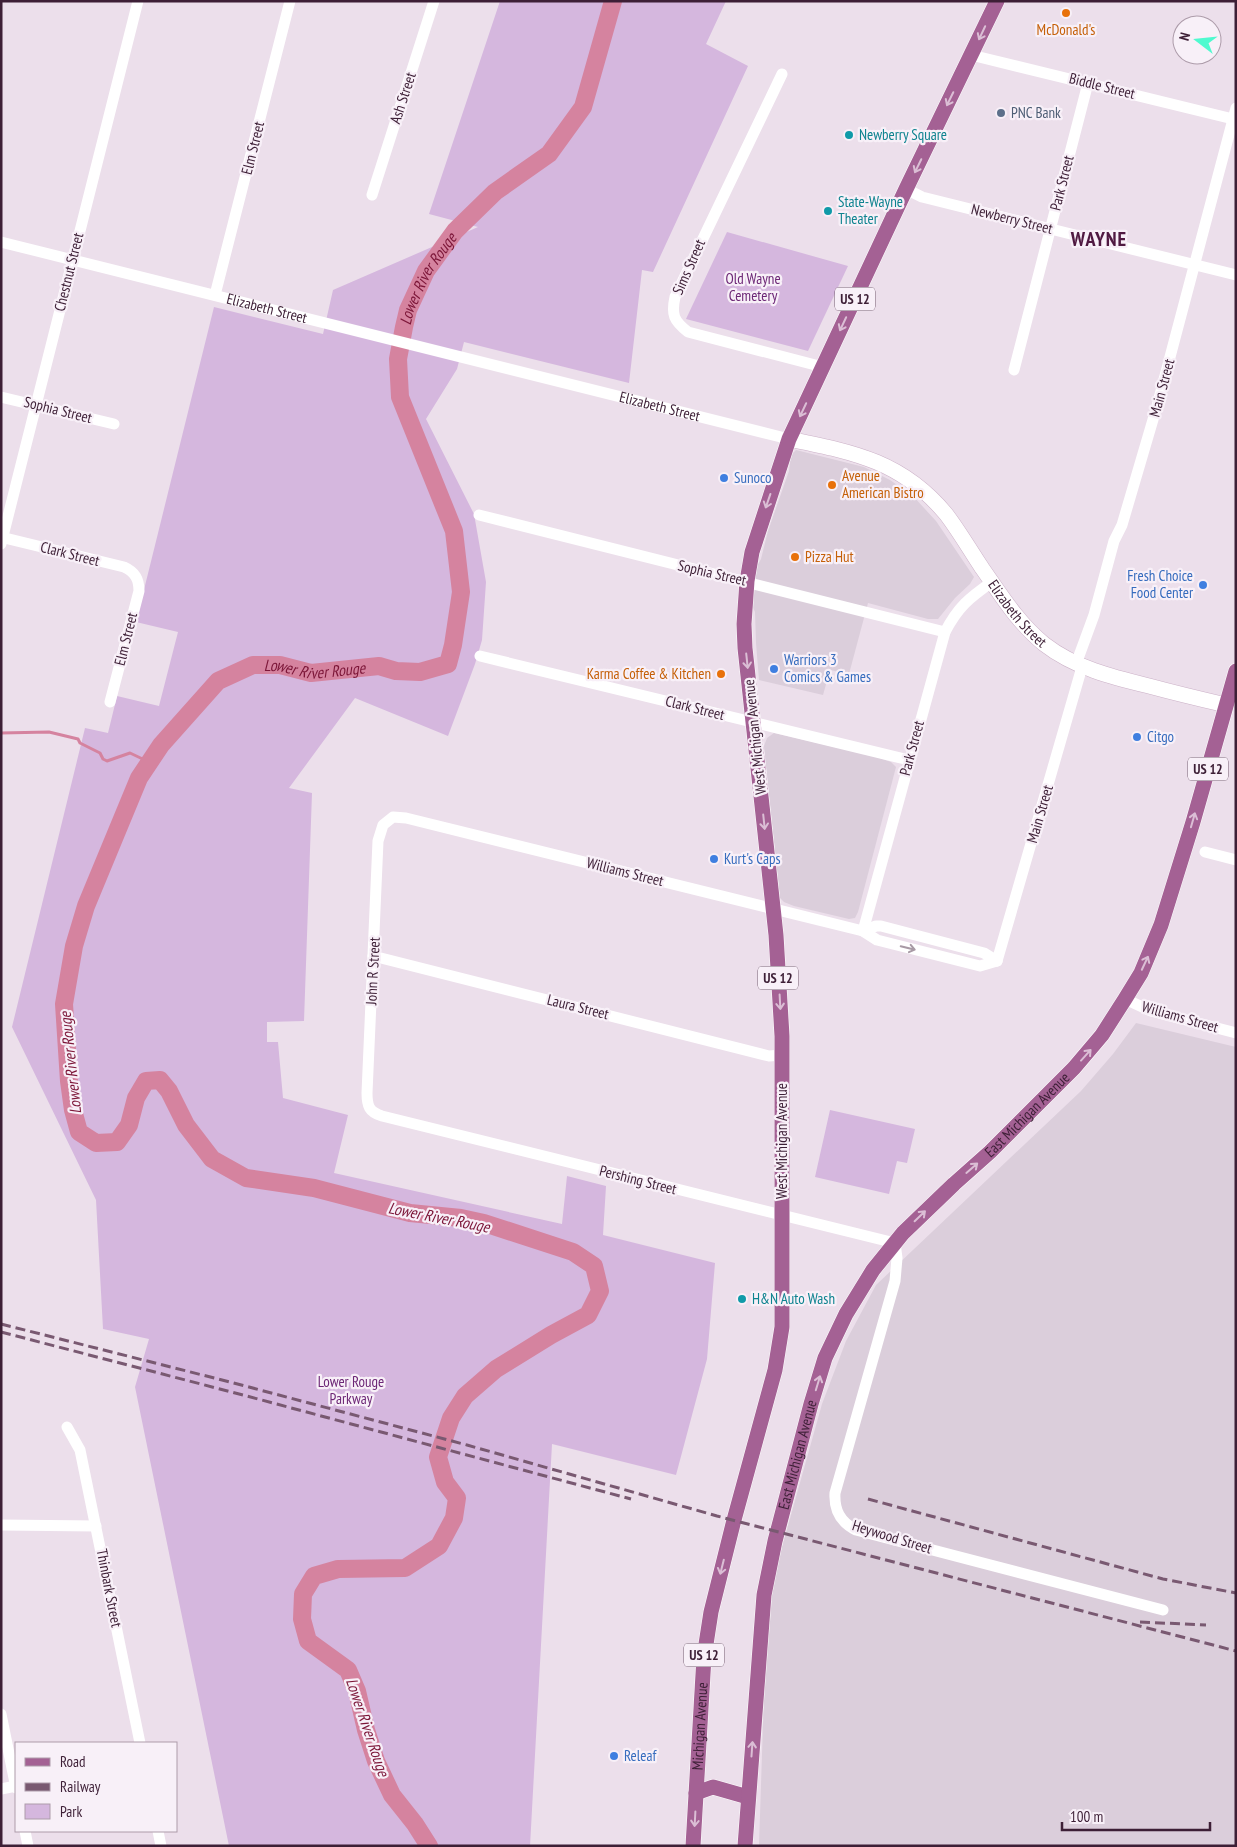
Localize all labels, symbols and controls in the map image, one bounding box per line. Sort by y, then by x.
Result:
marker: McDonald's [1060,7,1072,19]
north arrow [1172,15,1222,65]
place label: McDonald's [1037,20,1095,39]
one-way arrow [977,25,986,40]
text: N [1175,30,1194,43]
street label: Biddle Street [1067,68,1137,103]
street label: Ash Street [385,70,420,126]
one-way arrow [945,91,954,106]
place label: PNC Bank [1011,103,1061,122]
marker: PNC Bank [995,107,1007,119]
street label: Elm Street [237,119,268,176]
place label: Newberry Square [859,125,947,144]
marker: Newberry Square [843,129,855,141]
street label: Park Street [1046,153,1078,212]
one-way arrow [912,158,922,173]
place label: State-Wayne Theater [838,192,903,228]
street label: Newberry Street [969,199,1055,238]
marker: State-Wayne Theater [822,205,834,217]
district label: WAYNE [1070,226,1127,252]
water label: Lower River Rouge [395,228,461,327]
street label: Chestnut Street [50,231,87,313]
street label: Sims Street [668,236,709,297]
park label: Old Wayne Cemetery [725,269,781,305]
road number: US 12 [835,288,875,310]
street label: Elizabeth Street [225,289,309,327]
one-way arrow [838,316,847,331]
street label: Main Street [1145,357,1178,419]
street label: Elizabeth Street [618,387,702,425]
street label: Sophia Street [22,392,94,427]
one-way arrow [797,402,807,417]
place label: Avenue American Bistro [842,466,924,502]
place label: Sunoco [734,468,772,487]
marker: Sunoco [718,472,730,484]
marker: Avenue American Bistro [826,479,838,491]
one-way arrow [763,493,772,509]
street label: Clark Street [39,537,102,570]
place label: Pizza Hut [805,547,854,566]
marker: Pizza Hut [789,551,801,563]
street label: Sophia Street [676,555,748,590]
place label: Fresh Choice Food Center [1127,566,1194,602]
street label: Elizabeth Street [984,576,1051,651]
marker: Fresh Choice Food Center [1197,579,1209,591]
street label: Elm Street [110,610,141,667]
place label: Warriors 3 Comics & Games [784,650,871,686]
one-way arrow [742,653,752,669]
water label: Lower River Rouge [264,654,367,683]
marker: Warriors 3 Comics & Games [768,663,780,675]
place label: Karma Coffee & Kitchen [587,664,711,683]
marker: Karma Coffee & Kitchen [715,668,727,680]
street label: West Michigan Avenue [739,678,770,796]
street label: Clark Street [664,691,727,724]
street label: Park Street [895,718,928,777]
place label: Citgo [1147,727,1174,746]
marker: Citgo [1131,731,1143,743]
road number: US 12 [1188,758,1228,781]
street label: Main Street [1022,783,1057,845]
one-way arrow [1189,813,1199,829]
one-way arrow [759,814,769,830]
place label: Kurt's Caps [724,849,781,868]
street label: Williams Street [585,853,666,890]
marker: Kurt's Caps [708,853,720,865]
street label: John R Street [361,937,384,1006]
one-way arrow [900,944,916,953]
one-way arrow [1141,956,1151,971]
road number: US 12 [758,966,798,990]
street label: Laura Street [545,990,611,1023]
one-way arrow [775,993,784,1009]
street label: Williams Street [1140,997,1221,1036]
water label: Lower River Rouge [55,1010,85,1115]
one-way arrow [1080,1049,1091,1062]
street label: East Michigan Avenue [980,1068,1073,1161]
street label: West Michigan Avenue [772,1083,791,1199]
street label: Pershing Street [598,1161,679,1198]
one-way arrow [965,1162,978,1174]
water label: Lower River Rouge [387,1197,493,1237]
one-way arrow [914,1210,926,1222]
place label: H&N Auto Wash [752,1289,835,1308]
marker: H&N Auto Wash [736,1293,748,1305]
park label: Lower Rouge Parkway [318,1372,384,1408]
one-way arrow [814,1375,823,1391]
street label: East Michigan Avenue [774,1397,821,1512]
street label: Heywood Street [850,1515,934,1558]
street label: Thinbark Street [93,1547,126,1629]
one-way arrow [717,1558,726,1574]
road number: US 12 [684,1644,724,1666]
water label: Lower River Rouge [342,1675,395,1780]
street label: Michigan Avenue [687,1682,712,1771]
one-way arrow [747,1741,756,1757]
legend [15,1742,178,1832]
place label: Releaf [624,1746,658,1765]
marker: Releaf [608,1750,620,1762]
text: Road [60,1752,86,1771]
text: Railway [60,1777,101,1796]
scale bar [1062,1800,1210,1832]
text: Park [60,1802,82,1821]
text: 100 m [1070,1807,1103,1826]
one-way arrow [690,1811,699,1827]

